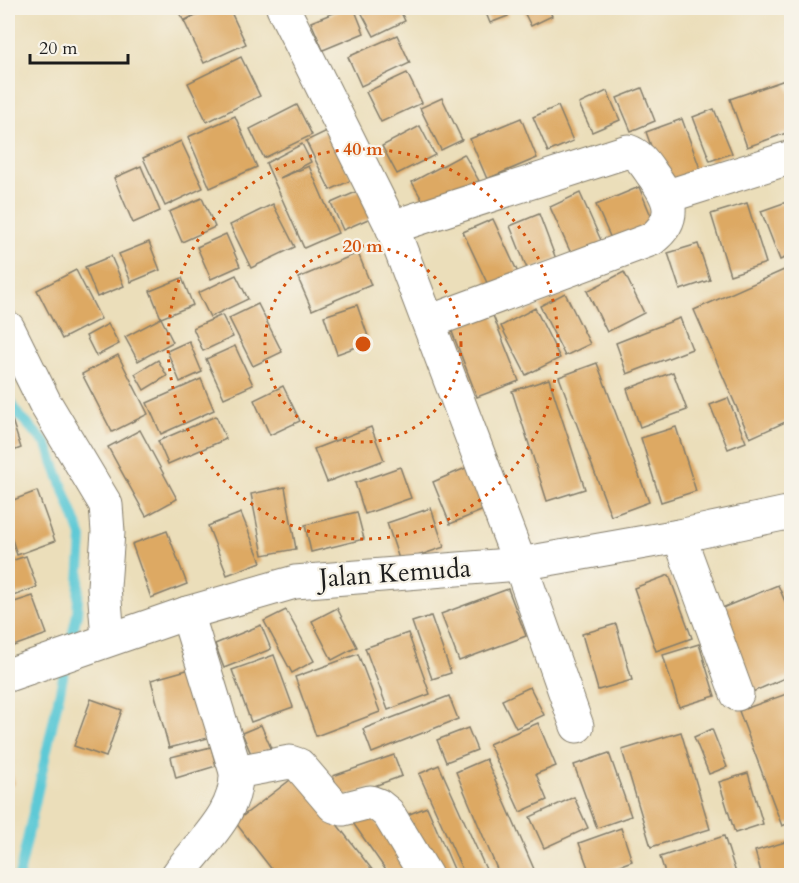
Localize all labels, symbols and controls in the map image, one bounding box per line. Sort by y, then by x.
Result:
scale bar [30,27,128,65]
text: 20 m [39,36,78,61]
text: 40 m [343,137,383,162]
text: 20 m [343,234,383,259]
centre of rings [353,334,373,354]
street label: Jalan Kemuda [314,550,472,596]

